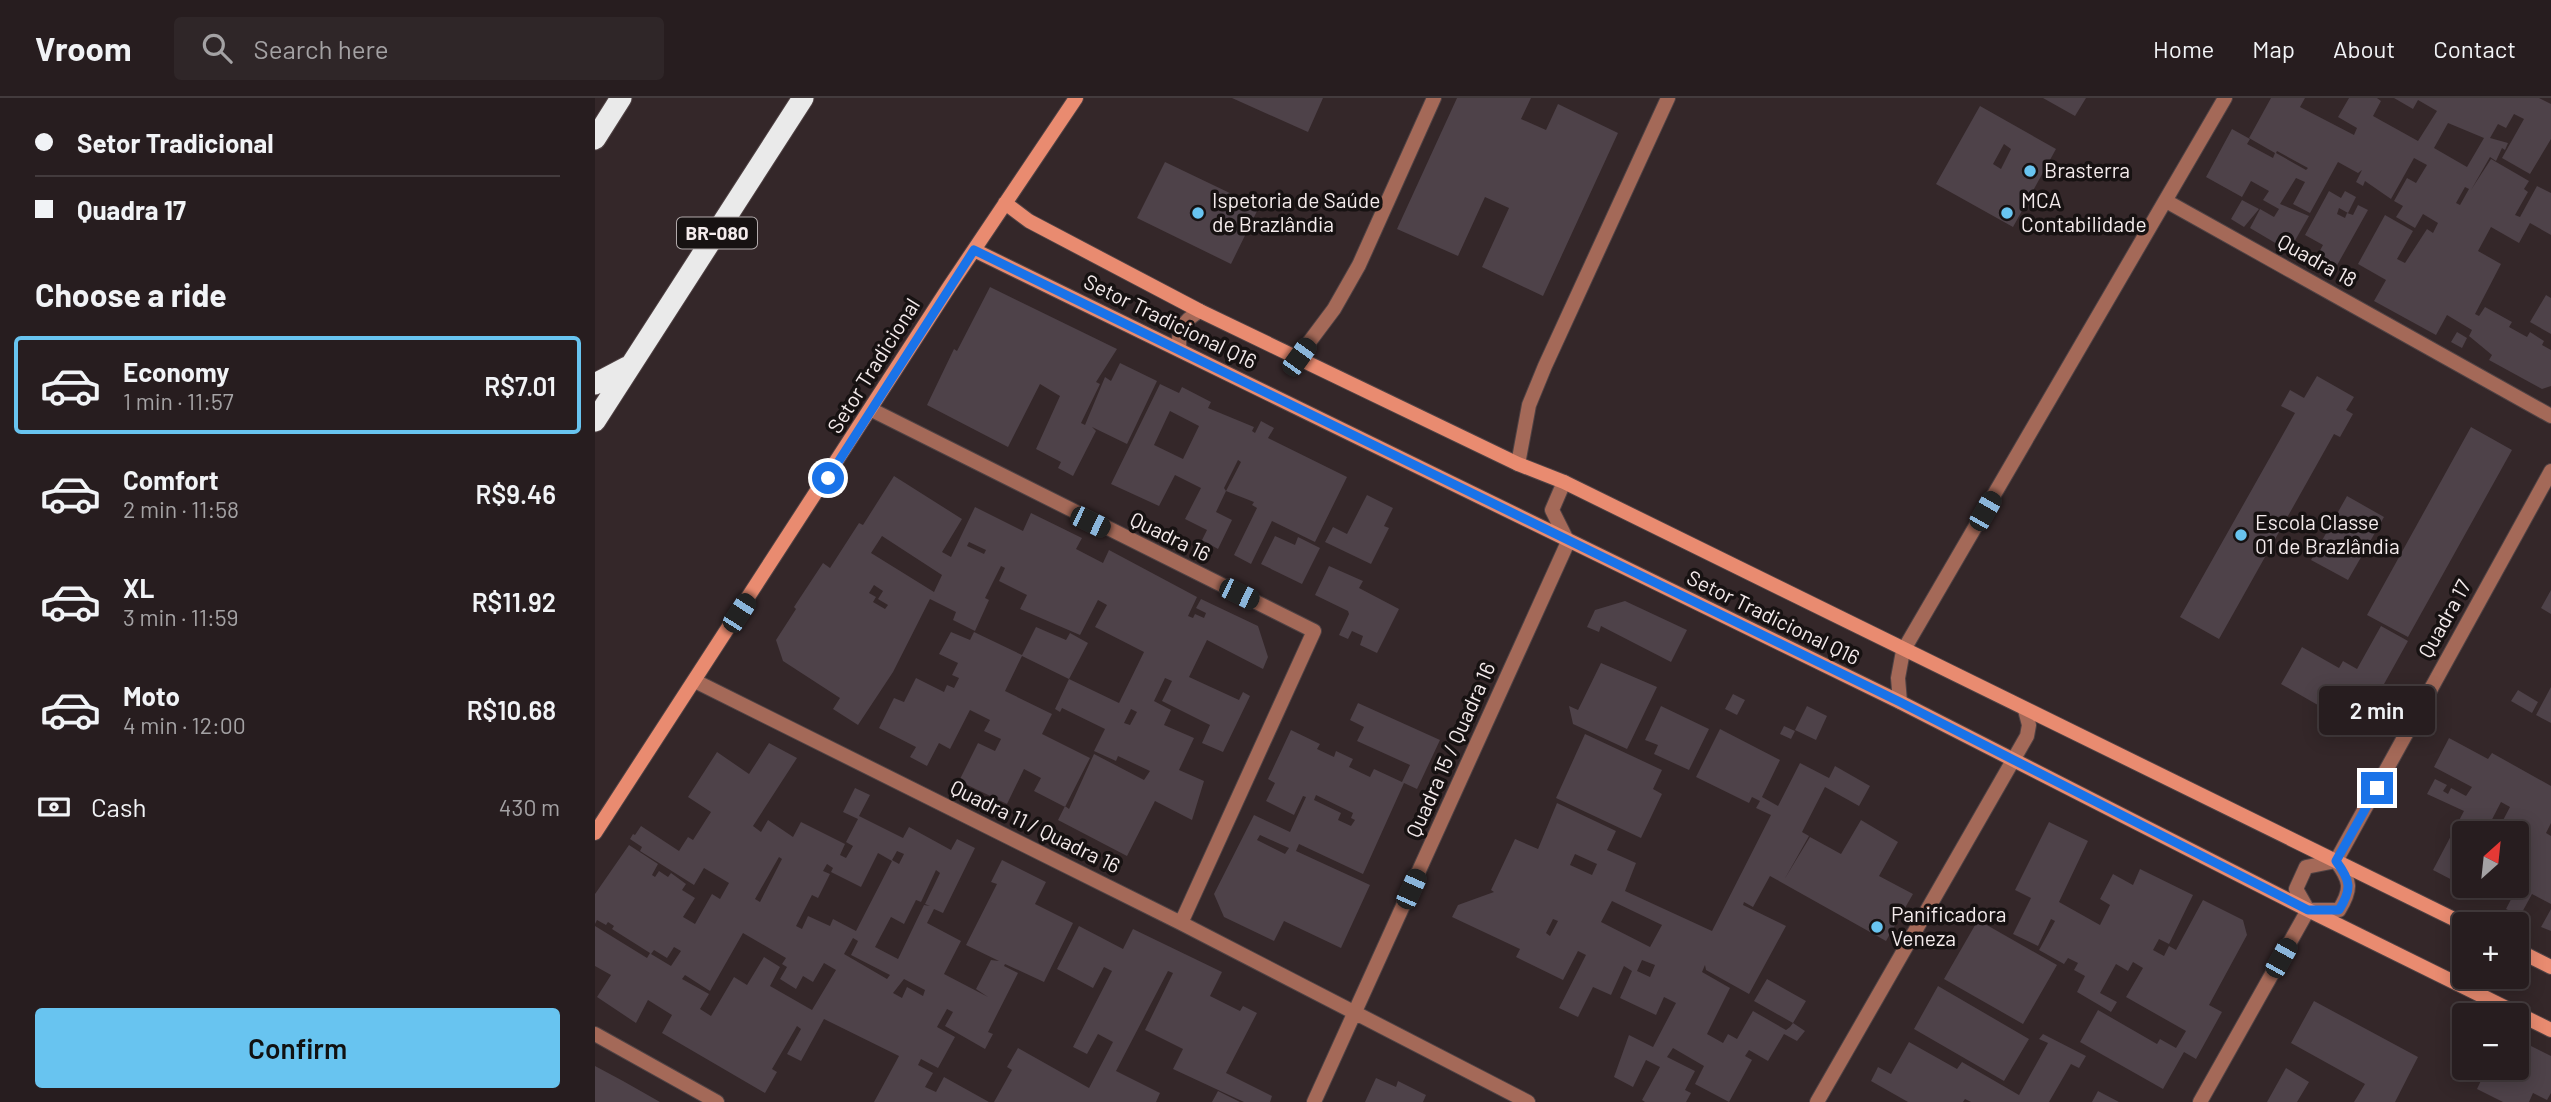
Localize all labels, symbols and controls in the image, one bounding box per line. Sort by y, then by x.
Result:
search box [174,17,664,80]
text: Vroom [35,28,132,68]
icon: search [198,29,236,67]
text: Search here [254,33,389,64]
text: Home [2153,34,2214,63]
text: Map [2252,34,2295,63]
text: About [2333,34,2395,63]
text: Contact [2433,34,2516,63]
text: Setor Tradicional [77,127,274,158]
place label: Brasterra [2044,157,2130,182]
marker: Brasterra [2022,163,2038,179]
place label: Ispetoria de Saúde de Brazlândia [1212,187,1381,236]
place label: MCA Contabilidade [2021,187,2147,236]
text: Quadra 17 [77,194,186,225]
marker: Ispetoria de Saúde de Brazlândia [1190,205,1206,221]
marker: MCA Contabilidade [1999,205,2015,221]
road number: BR-080 [677,217,757,248]
street label: Quadra 18 [2274,228,2362,292]
street label: Setor Tradicional Q16 [1080,268,1261,373]
text: Choose a ride [35,275,227,313]
street label: Setor Tradicional [821,293,924,437]
car [1279,334,1320,380]
icon: car [39,354,102,417]
text: Economy [123,356,229,387]
text: R$7.01 [484,370,556,401]
text: 1 min · 11:57 [123,387,234,415]
icon: car [39,462,102,525]
route start [812,462,844,494]
text: Comfort [123,464,219,495]
text: R$9.46 [476,478,556,509]
car [1966,488,2005,534]
text: 2 min · 11:58 [123,495,239,523]
car [1067,503,1114,541]
street label: Quadra 16 [1126,506,1215,566]
place label: Escola Classe 01 de Brazlândia [2255,509,2400,558]
marker: Escola Classe 01 de Brazlândia [2233,527,2249,543]
street label: Setor Tradicional Q16 [1683,564,1864,669]
icon: car [39,570,102,633]
text: XL [123,572,154,603]
car [1216,575,1263,613]
street label: Quadra 17 [2412,575,2475,662]
text: R$11.92 [472,586,556,617]
car [719,590,760,636]
text: 3 min · 11:59 [123,603,239,631]
street label: Quadra 15 / Quadra 16 [1400,658,1500,841]
icon: car [39,678,102,741]
text: Moto [123,680,180,711]
callout: 2 min [2319,686,2435,736]
text: R$10.68 [467,694,556,725]
text: 2 min [2350,696,2404,724]
text: 4 min · 12:00 [123,711,246,739]
route end [2361,772,2393,804]
street label: Quadra 11 / Quadra 16 [947,774,1125,878]
icon: cash [35,788,73,826]
text: Cash [91,791,146,822]
text: 430 m [499,793,560,821]
north arrow [2452,821,2529,898]
map controls [2452,821,2529,1080]
car [1393,866,1430,912]
place label: Panificadora Veneza [1891,901,2007,950]
button: + [2452,912,2529,989]
marker: Panificadora Veneza [1869,919,1885,935]
car [2262,935,2301,981]
button: − [2452,1003,2529,1080]
button: Confirm [35,1008,560,1088]

